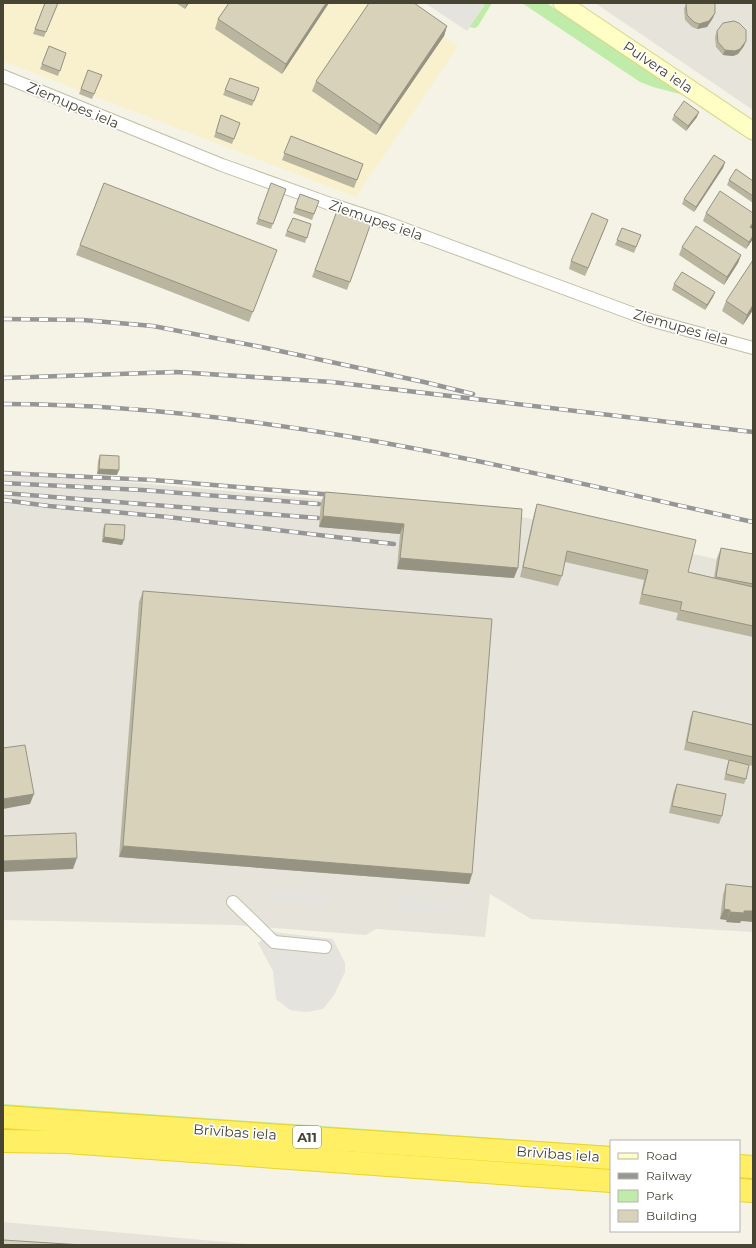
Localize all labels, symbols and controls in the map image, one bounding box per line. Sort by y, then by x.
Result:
street label: Pulvera iela [620,37,696,97]
street label: Ziemupes iela [24,78,122,132]
street label: Ziemupes iela [327,195,425,245]
street label: Ziemupes iela [631,305,731,349]
street label: Brīvības iela [193,1120,277,1144]
road number: A11 [293,1126,321,1148]
legend [610,1140,740,1232]
street label: Brīvības iela [516,1142,600,1166]
text: Road [646,1148,677,1163]
text: Railway [646,1168,692,1183]
text: Park [646,1188,674,1203]
text: Building [646,1208,697,1223]

